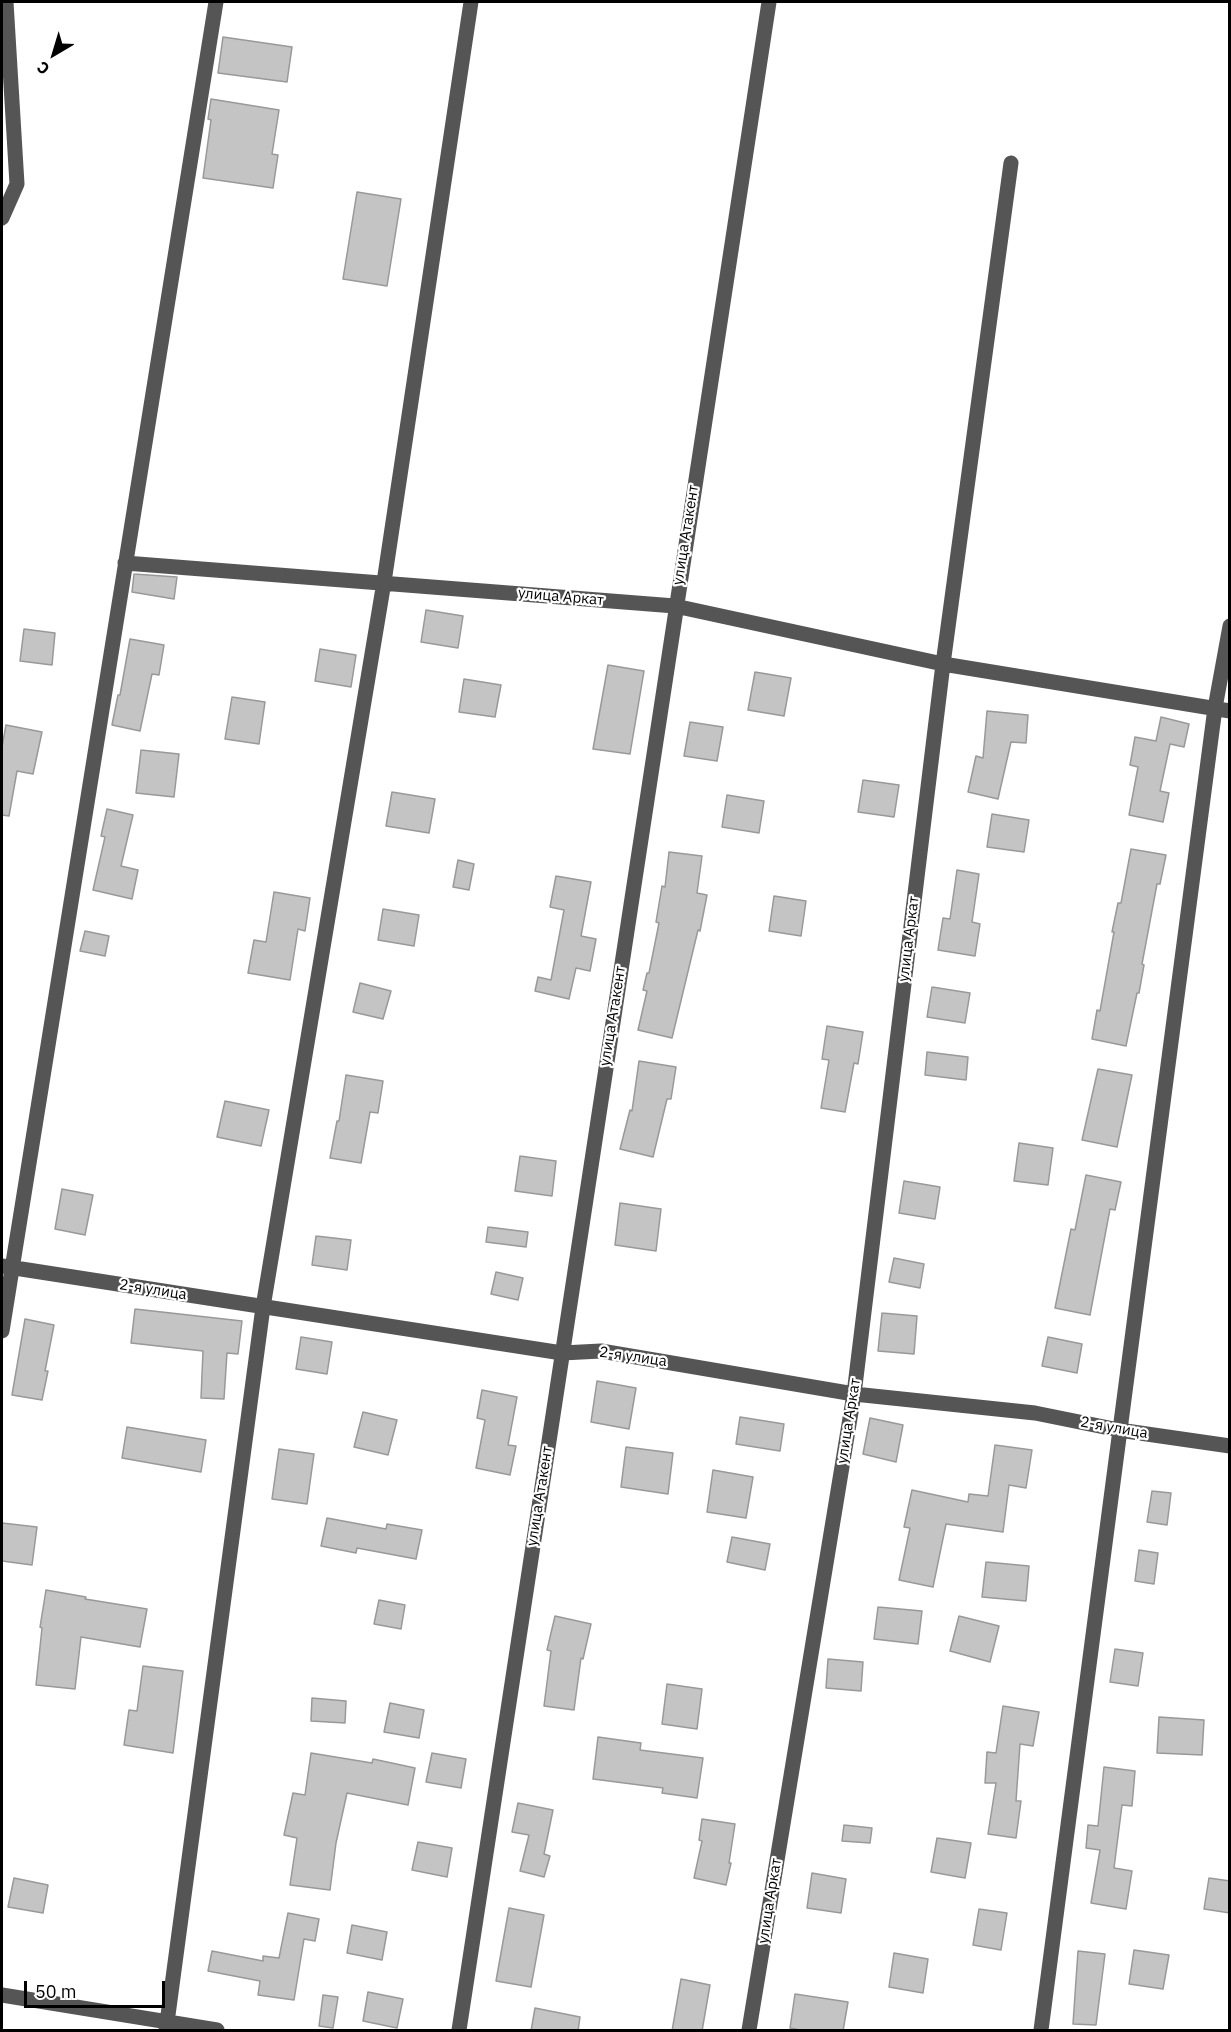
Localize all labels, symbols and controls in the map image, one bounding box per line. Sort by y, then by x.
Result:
north arrow [24,24,84,84]
text: С [33,57,53,79]
street label: улица Атакент [669,484,703,586]
street label: улица Аркат [517,584,605,610]
street label: улица Аркат [895,895,923,983]
street label: улица Атакент [596,965,630,1067]
street label: 2-я улица [118,1276,188,1304]
street label: 2-я улица [598,1343,668,1371]
street label: улица Аркат [833,1377,865,1465]
street label: 2-я улица [1079,1413,1149,1443]
street label: улица Атакент [523,1445,557,1547]
street label: улица Аркат [754,1857,786,1945]
scale bar [27,1969,168,2007]
text: 50 m [35,1980,77,2003]

